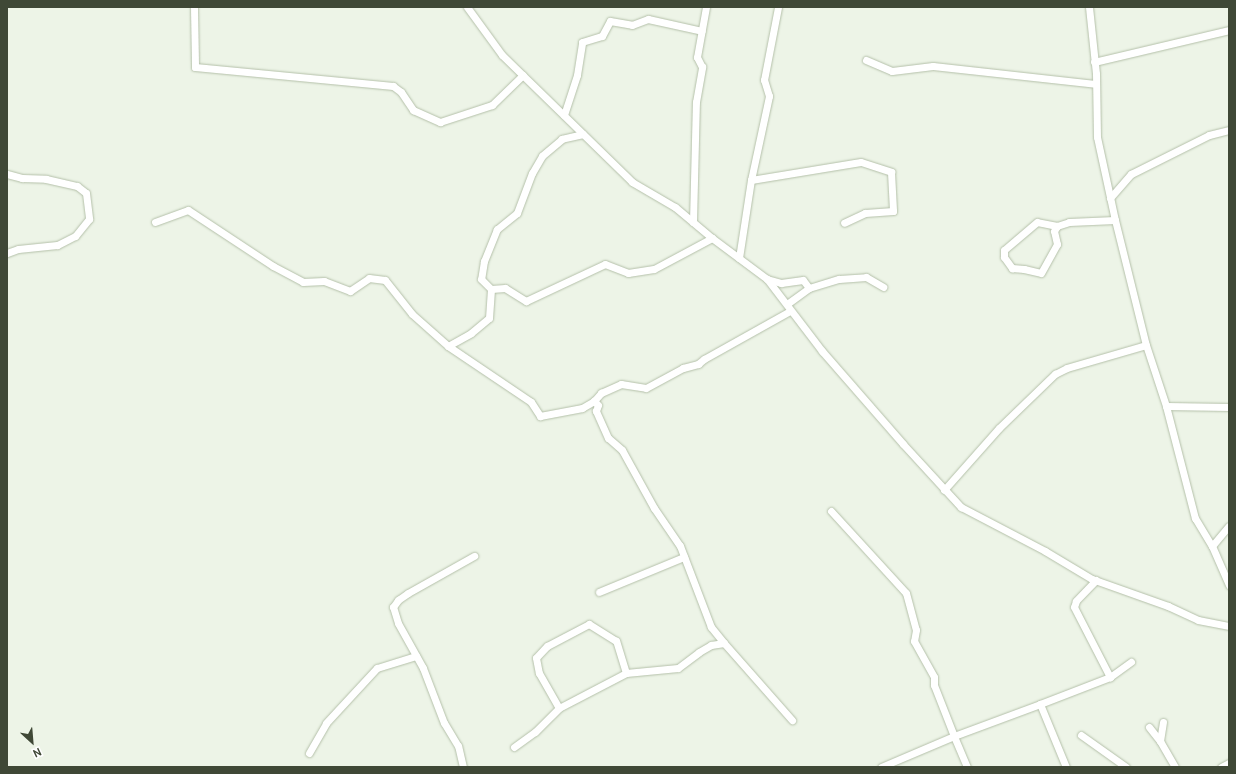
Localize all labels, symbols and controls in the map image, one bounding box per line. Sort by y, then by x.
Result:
north arrow [12,722,52,762]
text: N [31,745,44,761]

